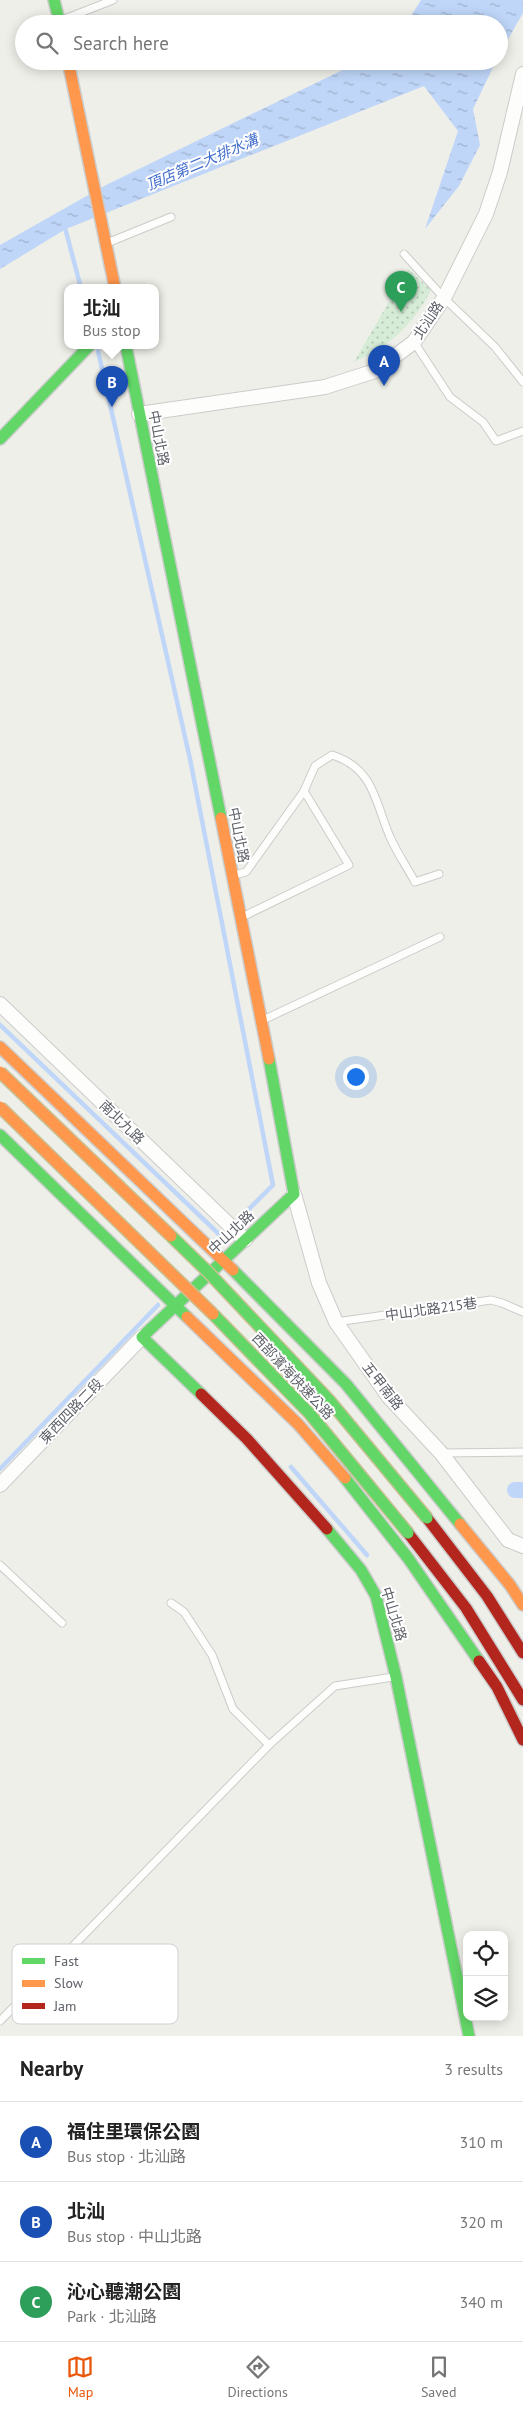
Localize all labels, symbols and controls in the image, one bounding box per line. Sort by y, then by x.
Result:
search box [15,15,508,70]
icon: search [33,29,61,57]
text: Search here [73,31,169,55]
water label: 頂店第二大排水溝 [143,129,263,194]
pin: C [385,271,417,312]
popup [64,284,159,349]
text: 北汕 [82,296,120,320]
street label: 北汕路 [409,298,447,342]
text: Bus stop [82,320,141,340]
pin: A [368,345,400,386]
pin: B [96,366,128,407]
street label: 中山北路 [145,409,173,467]
street label: 中山北路 [225,806,253,864]
your location [343,1064,369,1090]
street label: 南北九路 [96,1096,148,1148]
street label: 中山北路 [204,1206,258,1258]
street label: 中山北路215巷 [384,1294,478,1324]
street label: 西部濱海快速公路 [248,1329,338,1423]
street label: 五甲南路 [359,1358,407,1414]
street label: 東西四路二段 [35,1375,107,1447]
street label: 中山北路 [377,1585,411,1643]
map controls [463,1931,508,2021]
button: locate [463,1931,508,1976]
legend [12,1944,178,2024]
text: Fast [54,1952,79,1970]
text: Slow [54,1974,84,1992]
button: layers [463,1976,508,2021]
text: Jam [53,1997,76,2015]
text: Nearby [20,2055,83,2082]
text: 3 results [444,2059,503,2079]
text: 福住里環保公園 [67,2119,200,2143]
text: A [31,2132,41,2152]
text: 310 m [460,2132,503,2152]
text: Bus stop · 北汕路 [67,2146,186,2166]
text: 北汕 [67,2199,105,2223]
text: B [31,2212,41,2232]
text: 320 m [460,2212,503,2232]
text: Bus stop · 中山北路 [67,2226,202,2246]
text: 沁心聽潮公園 [67,2279,181,2303]
text: C [32,2292,40,2312]
text: 340 m [460,2292,503,2312]
text: Park · 北汕路 [67,2306,157,2326]
tab: Map [66,2353,94,2401]
tab: Directions [227,2353,288,2401]
tab: Saved [421,2353,457,2401]

